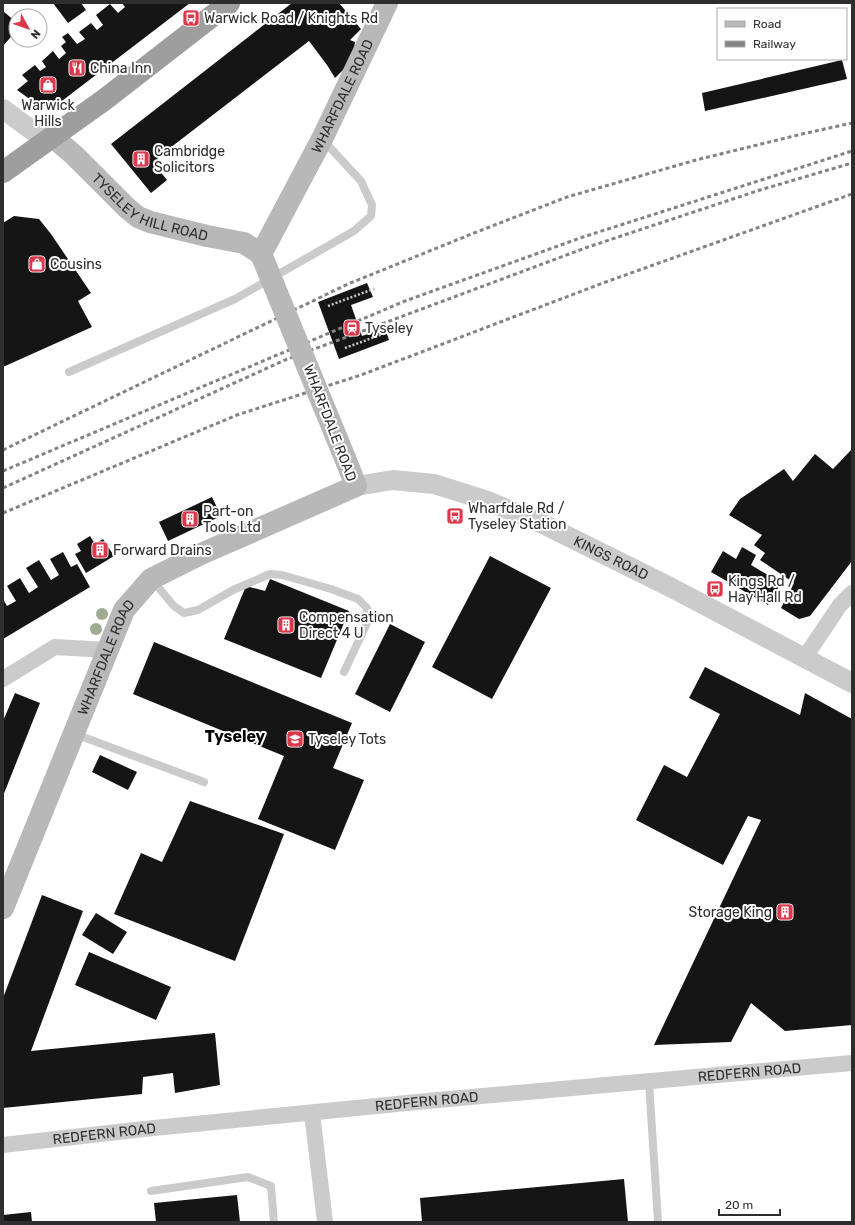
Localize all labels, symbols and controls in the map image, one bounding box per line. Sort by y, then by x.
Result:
north arrow [8,8,48,48]
bus stop icon: Warwick Road / Knights Rd [181,8,201,28]
legend [717,8,847,60]
place label: Warwick Road / Knights Rd [204,10,378,27]
text: Road [753,17,781,31]
text: N [28,27,43,41]
street label: WHARFDALE ROAD [308,37,377,156]
text: Railway [753,37,796,51]
restaurant icon: China Inn [67,58,87,78]
place label: China Inn [90,60,152,77]
shop icon: Warwick Hills [38,75,58,95]
place label: Warwick Hills [21,97,76,130]
place label: Cambridge Solicitors [154,143,225,176]
building icon: Cambridge Solicitors [131,149,151,169]
street label: TYSELEY HILL ROAD [88,169,210,244]
shop icon: Cousins [27,254,47,274]
place label: Cousins [50,256,102,273]
station icon: Tyseley [342,318,362,338]
place label: Tyseley [365,320,413,337]
street label: WHARFDALE ROAD [300,362,360,484]
place label: Wharfdale Rd / Tyseley Station [468,500,566,533]
place label: Part-on Tools Ltd [203,503,261,536]
bus stop icon: Wharfdale Rd / Tyseley Station [445,506,465,526]
building icon: Part-on Tools Ltd [180,509,200,529]
street label: KINGS ROAD [571,532,651,583]
building icon: Forward Drains [90,540,110,560]
place label: Forward Drains [113,542,212,559]
place label: Kings Rd / Hay Hall Rd [728,573,802,606]
bus stop icon: Kings Rd / Hay Hall Rd [705,579,725,599]
street label: WHARFDALE ROAD [74,596,138,718]
place label: Compensation Direct 4 U [299,609,394,642]
building icon: Compensation Direct 4 U [276,615,296,635]
district label: Tyseley [205,727,266,746]
school or university icon: Tyseley Tots [285,729,305,749]
place label: Tyseley Tots [308,731,386,748]
building icon: Storage King [775,902,795,922]
place label: Storage King [689,904,772,921]
street label: REDFERN ROAD [697,1059,802,1085]
street label: REDFERN ROAD [374,1088,479,1115]
street label: REDFERN ROAD [52,1119,157,1148]
scale bar [719,1191,780,1217]
text: 20 m [725,1198,753,1212]

